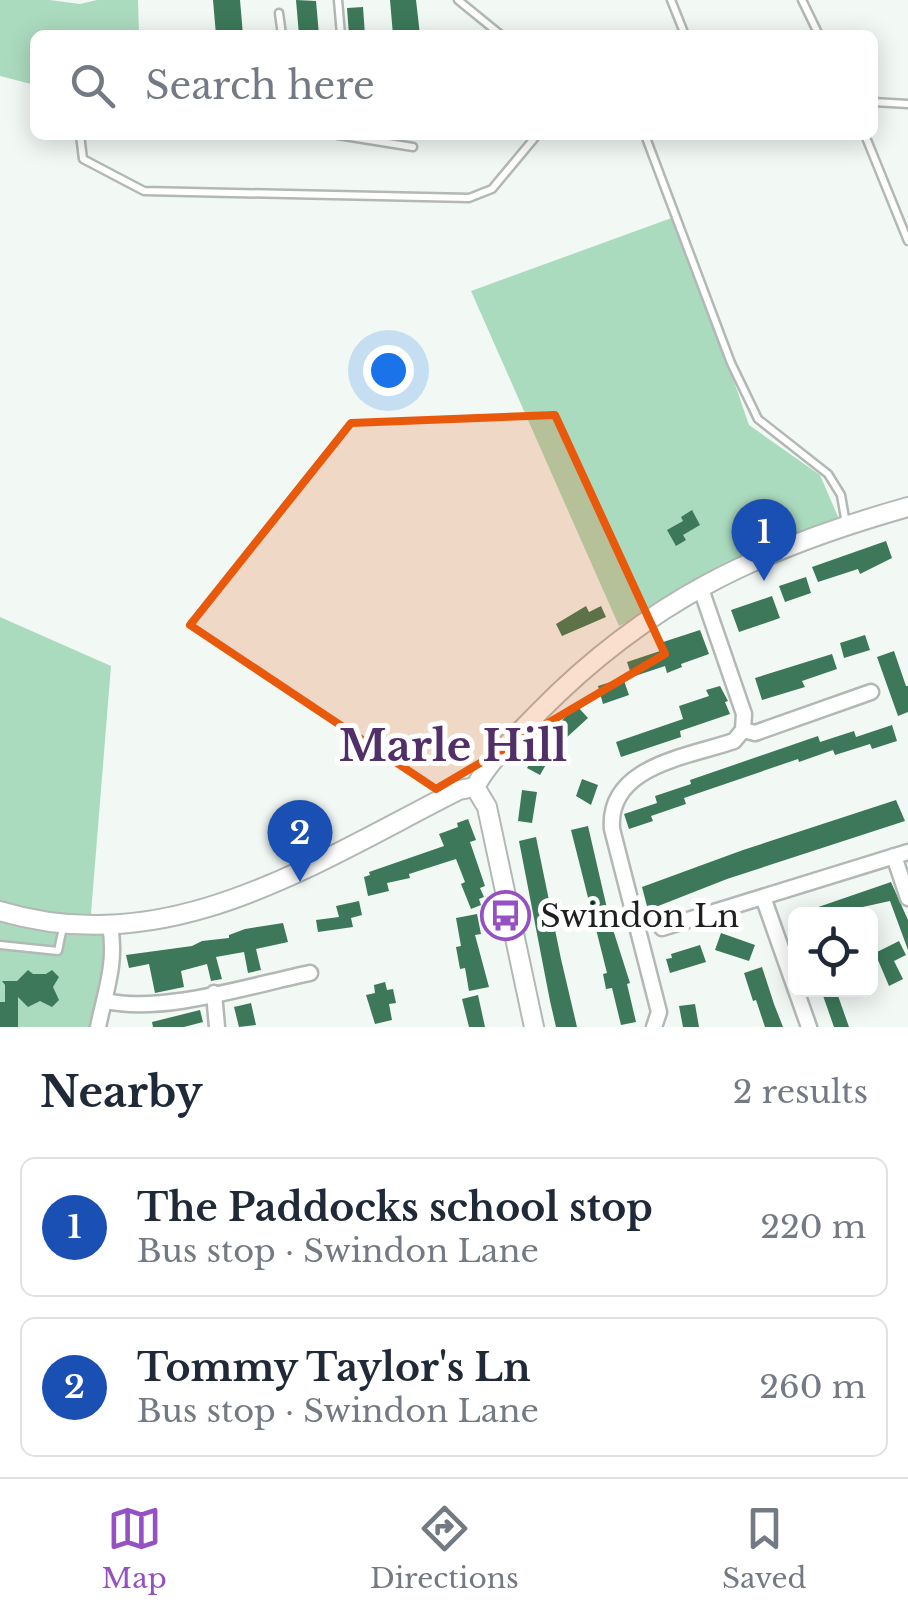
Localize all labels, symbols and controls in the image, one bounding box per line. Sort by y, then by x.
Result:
search box [30,30,878,140]
icon: search [65,58,120,113]
text: Search here [145,62,375,109]
your location [363,345,414,396]
pin: 1 [732,498,796,581]
district label: Marle Hill [339,720,567,772]
pin: 2 [268,800,332,882]
bus stop icon: Swindon Ln [479,890,531,942]
place label: Swindon Ln [540,896,739,936]
map controls [788,907,878,997]
button: locate [788,907,878,997]
text: Nearby [40,1066,203,1118]
text: 2 results [733,1072,868,1112]
text: The Paddocks school stop [137,1184,653,1231]
text: 1 [68,1207,81,1247]
text: 220 m [760,1207,866,1247]
text: Bus stop · Swindon Lane [137,1231,539,1271]
text: Tommy Taylor's Ln [137,1344,531,1391]
text: 2 [64,1367,85,1407]
text: 260 m [759,1367,866,1407]
text: Bus stop · Swindon Lane [137,1391,539,1431]
tab: Map [102,1501,167,1596]
tab: Directions [370,1501,519,1596]
tab: Saved [722,1501,806,1596]

